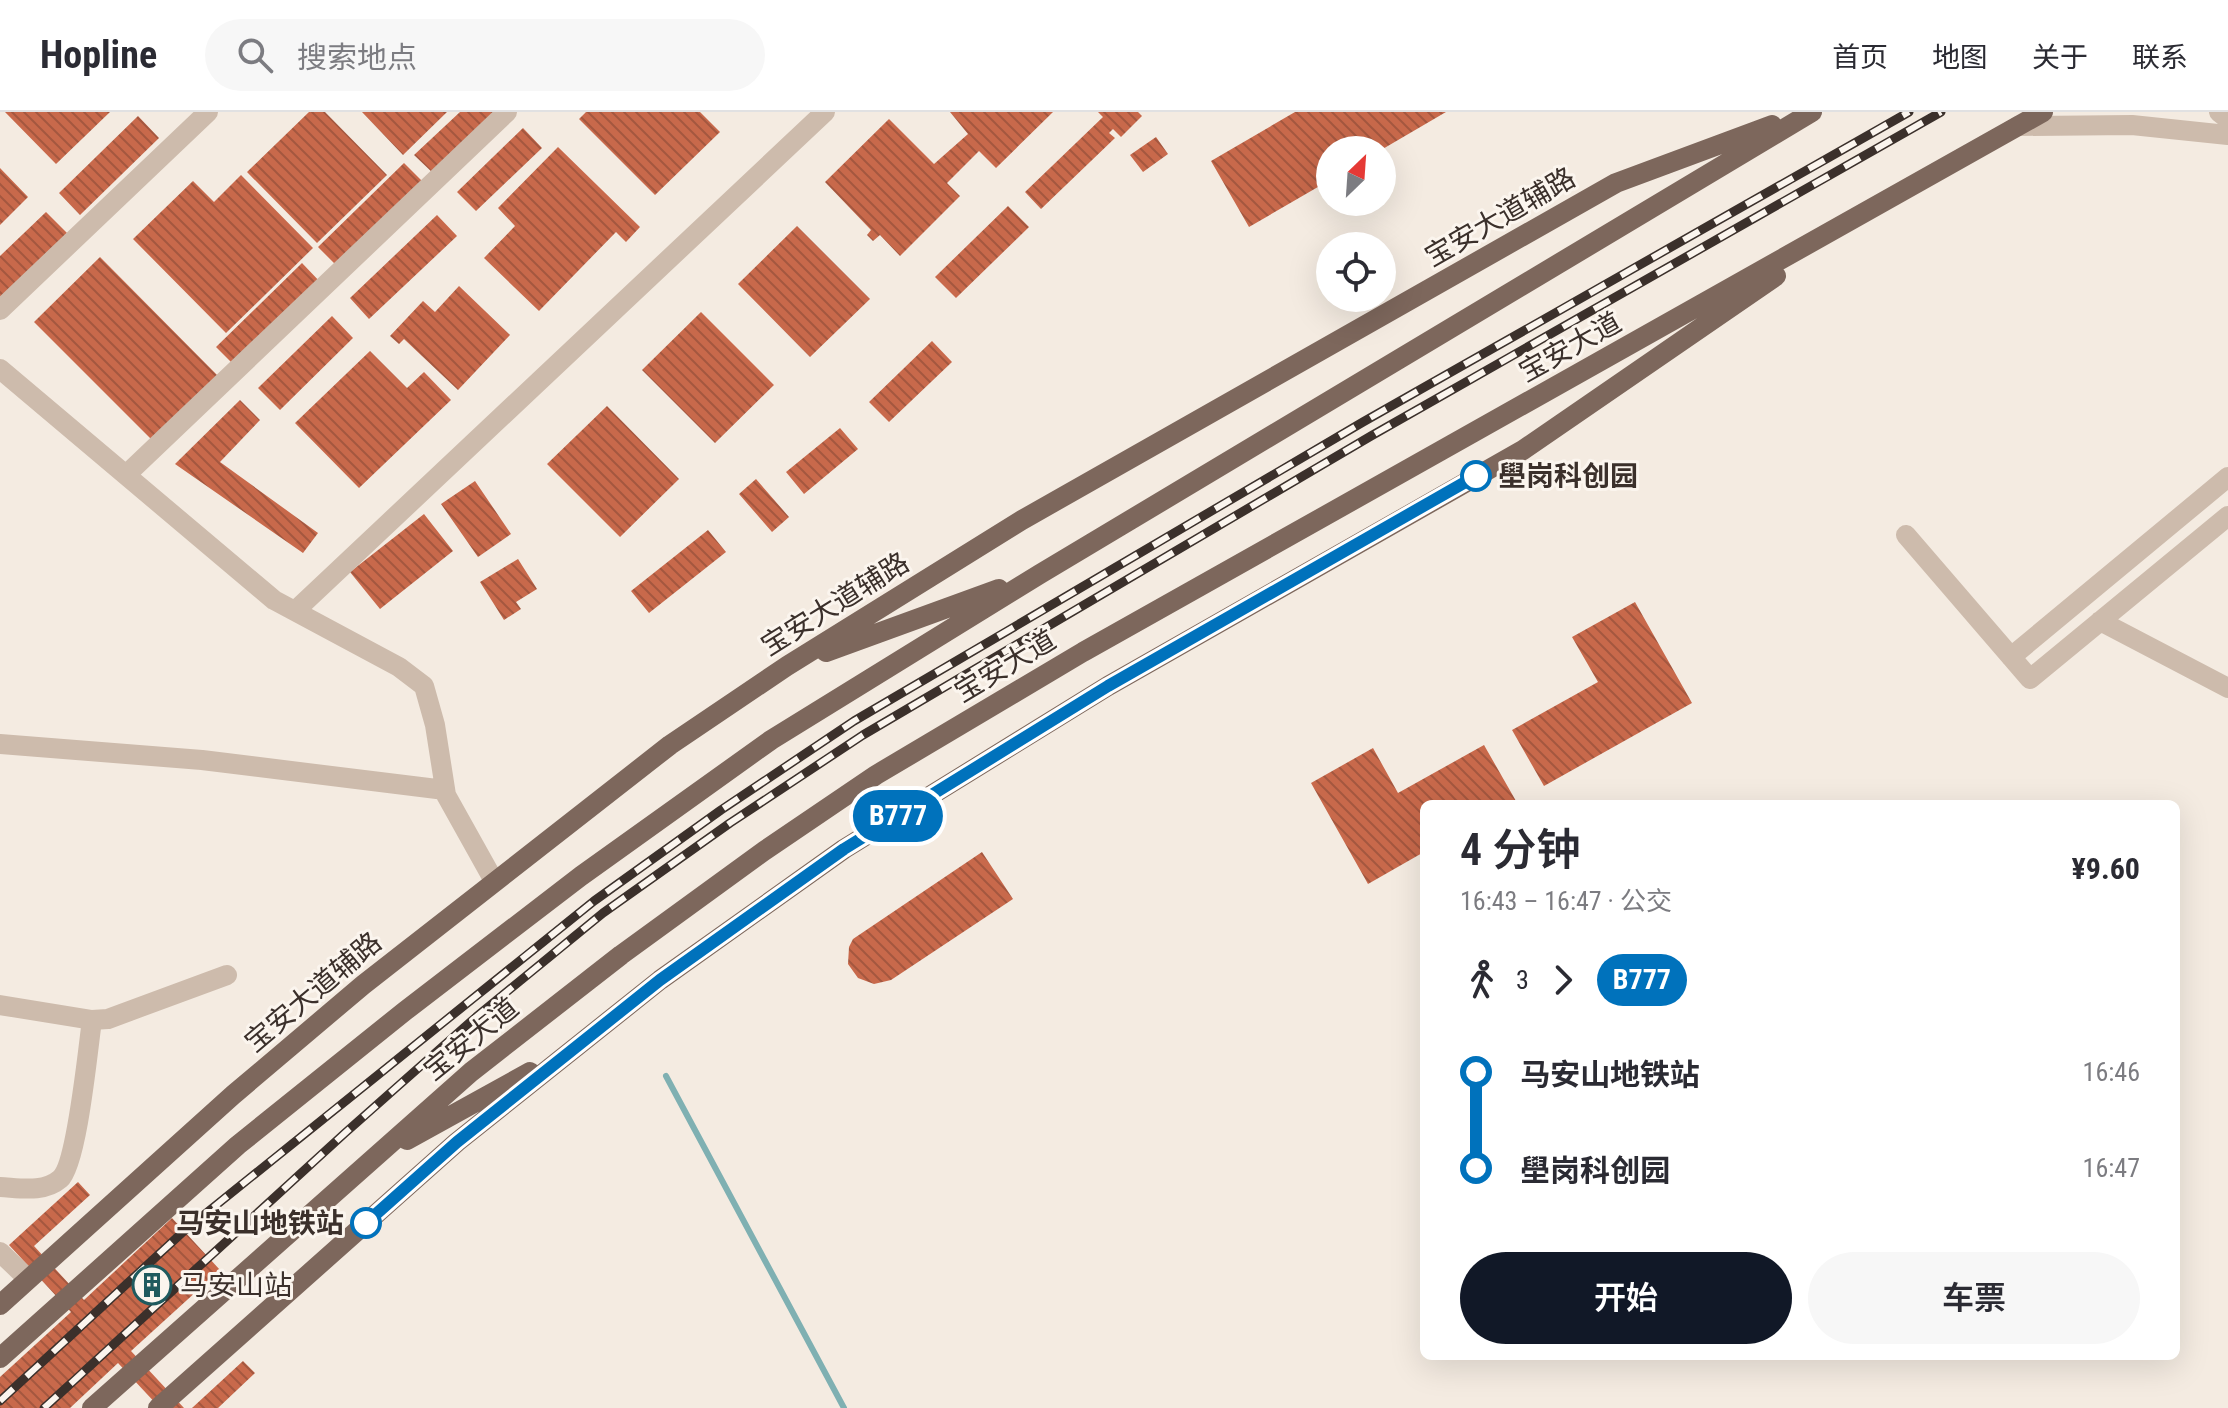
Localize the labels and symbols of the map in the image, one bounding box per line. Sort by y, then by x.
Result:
north arrow [1316,136,1396,216]
street label: 宝安大道辅路 [1419,161,1581,273]
street label: 宝安大道 [1513,305,1627,389]
place label: 壆岗科创园 [1498,460,1638,493]
marker: 壆岗科创园 [1461,461,1491,491]
street label: 宝安大道辅路 [755,545,915,663]
street label: 宝安大道 [948,623,1062,709]
line badge: B777 [842,790,954,842]
street label: 宝安大道辅路 [238,925,388,1059]
street label: 宝安大道 [417,991,525,1087]
place label: 马安山地铁站 [176,1207,344,1240]
marker: 马安山地铁站 [351,1208,381,1238]
building icon: 马安山站 [131,1264,173,1306]
place label: 马安山站 [180,1269,292,1302]

